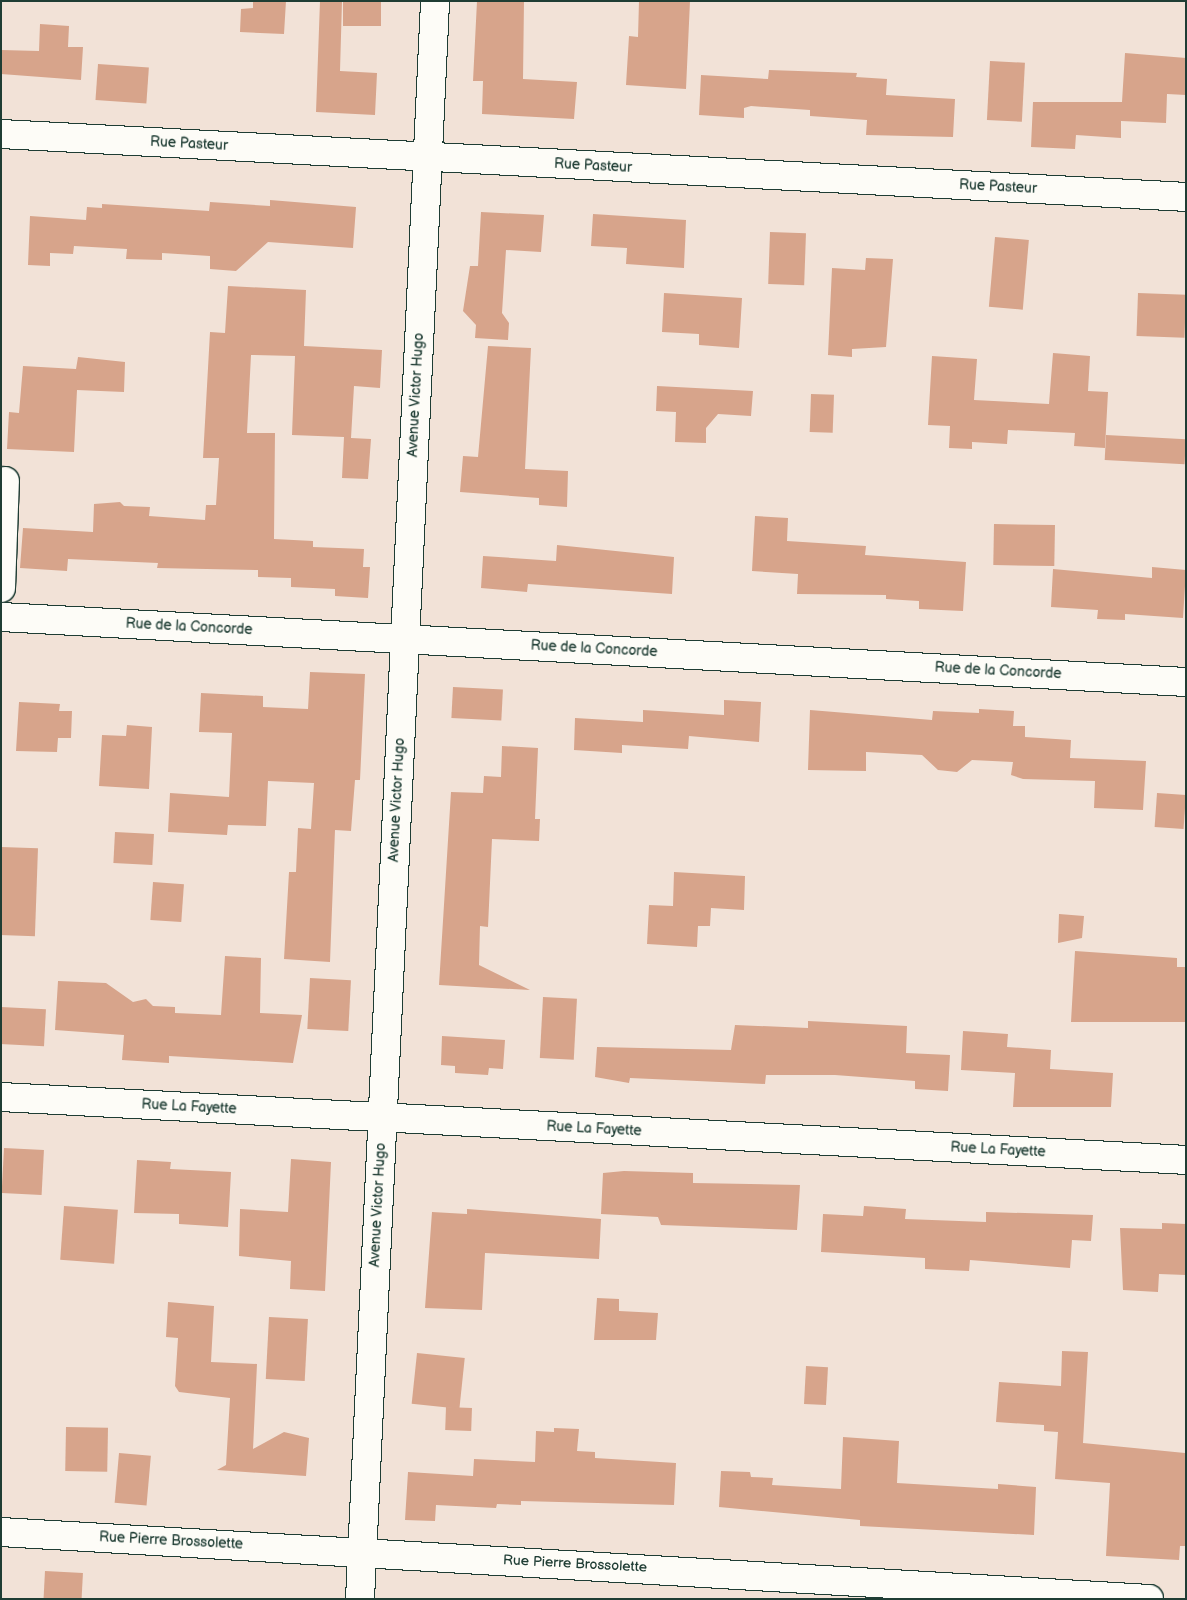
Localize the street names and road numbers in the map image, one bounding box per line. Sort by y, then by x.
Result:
street label: Rue Pasteur [150,134,228,154]
street label: Rue Pasteur [554,156,632,176]
street label: Rue Pasteur [959,177,1037,197]
street label: Avenue Victor Hugo [404,332,428,458]
street label: Rue de la Concorde [125,615,253,639]
street label: Rue de la Concorde [530,637,658,661]
street label: Rue de la Concorde [934,659,1062,683]
street label: Avenue Victor Hugo [385,737,409,863]
street label: Rue La Fayette [141,1096,237,1118]
street label: Rue La Fayette [546,1118,642,1140]
street label: Rue La Fayette [950,1139,1046,1161]
street label: Avenue Victor Hugo [366,1142,390,1268]
street label: Rue Pierre Brossolette [99,1529,243,1553]
street label: Rue Pierre Brossolette [503,1552,647,1576]

